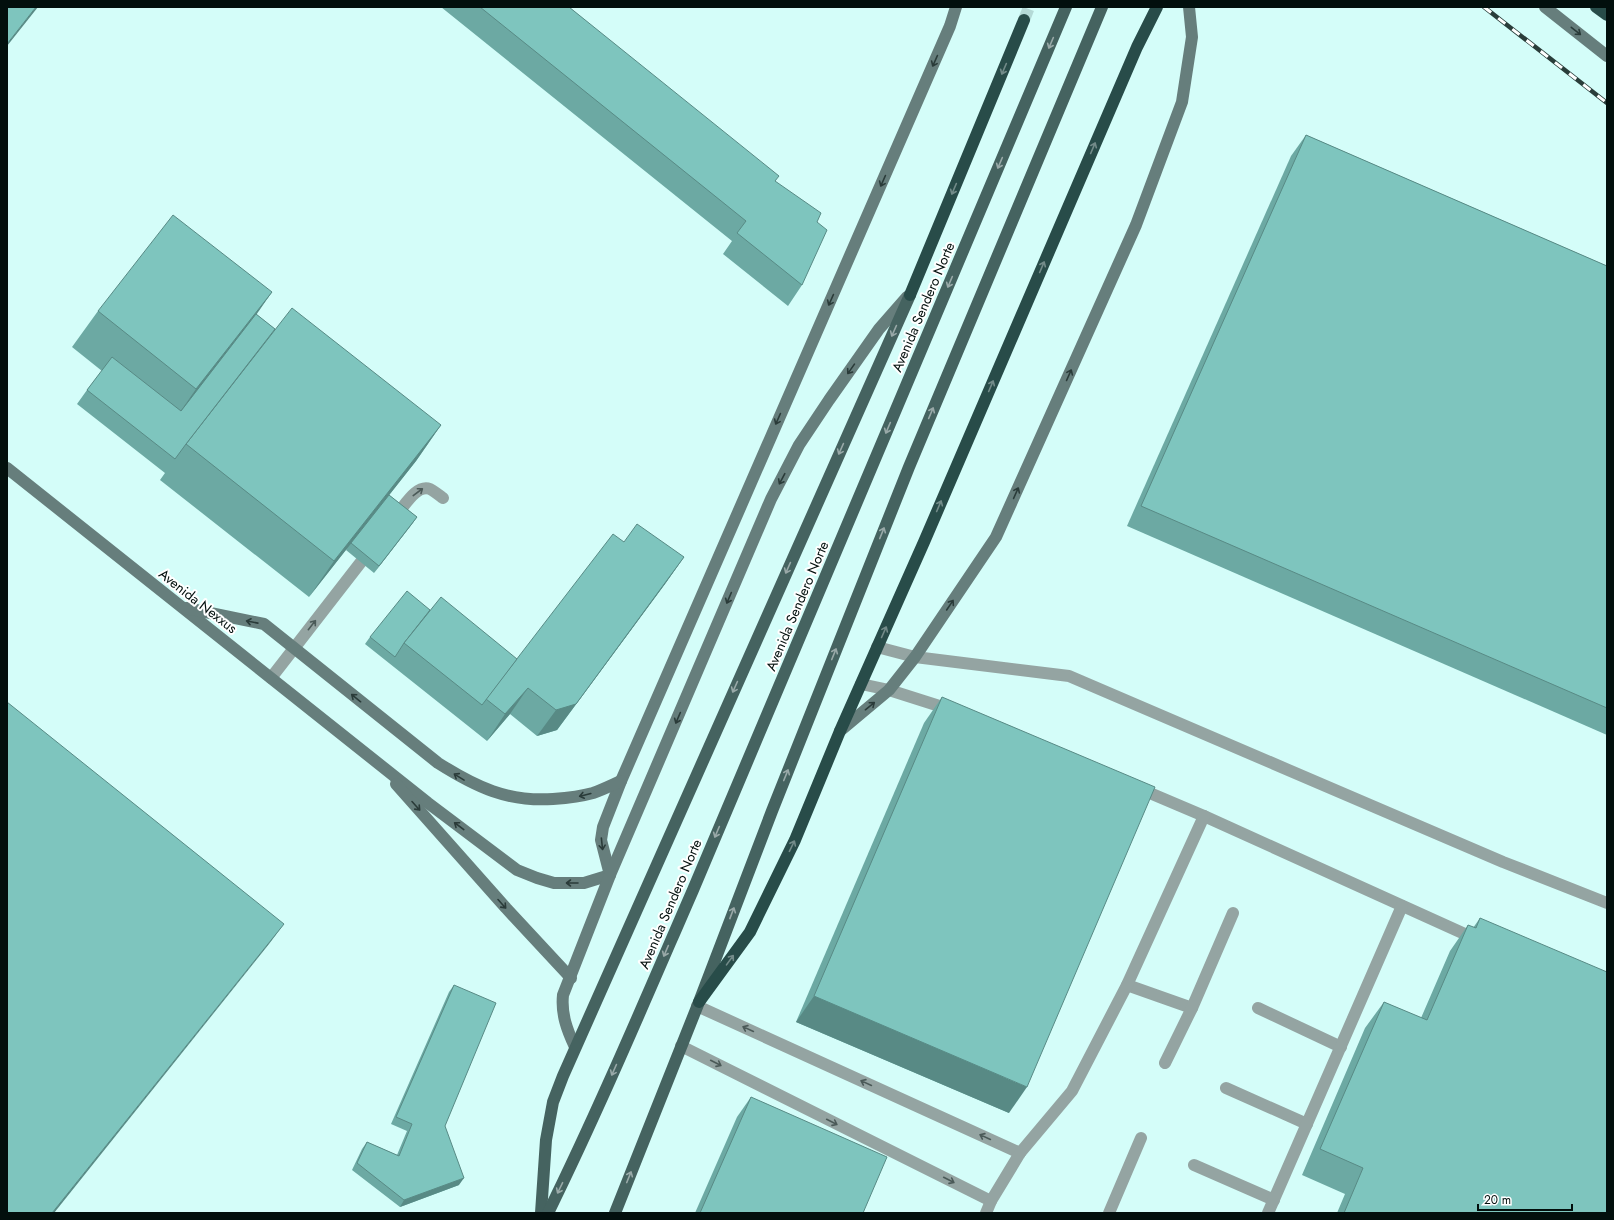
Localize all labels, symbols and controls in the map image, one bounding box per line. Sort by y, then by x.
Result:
one-way arrow [1570,27,1581,35]
one-way arrow [1046,36,1054,48]
one-way arrow [931,55,938,67]
one-way arrow [999,63,1007,75]
one-way arrow [1090,142,1098,154]
one-way arrow [996,156,1003,168]
one-way arrow [878,174,886,186]
one-way arrow [949,183,957,195]
street label: Avenida Sendero Norte [887,239,959,375]
one-way arrow [1039,261,1046,273]
one-way arrow [945,276,953,288]
one-way arrow [826,293,834,305]
one-way arrow [890,324,897,336]
one-way arrow [847,364,855,375]
one-way arrow [1066,369,1073,381]
one-way arrow [987,381,995,393]
one-way arrow [928,407,936,419]
one-way arrow [774,412,782,424]
one-way arrow [884,422,891,434]
one-way arrow [837,443,844,455]
one-way arrow [777,473,785,485]
one-way arrow [413,488,424,496]
one-way arrow [1013,488,1020,500]
one-way arrow [936,500,943,512]
one-way arrow [879,528,887,540]
street label: Avenida Sendero Norte [761,538,833,674]
one-way arrow [784,562,791,574]
street label: Avenida Nexxus [155,564,242,638]
one-way arrow [725,592,733,604]
one-way arrow [946,600,954,611]
one-way arrow [246,617,259,625]
one-way arrow [307,619,316,630]
one-way arrow [881,626,888,638]
one-way arrow [831,648,839,660]
one-way arrow [731,681,738,693]
one-way arrow [351,694,361,703]
one-way arrow [864,702,875,711]
one-way arrow [674,711,682,723]
one-way arrow [783,769,790,781]
one-way arrow [453,772,465,780]
one-way arrow [578,791,591,799]
one-way arrow [411,801,420,811]
one-way arrow [454,822,465,831]
one-way arrow [713,825,721,837]
street label: Avenida Sendero Norte [634,836,706,972]
one-way arrow [599,837,606,850]
one-way arrow [789,840,796,852]
one-way arrow [566,879,579,887]
one-way arrow [498,898,507,909]
one-way arrow [728,908,736,920]
one-way arrow [662,945,669,957]
one-way arrow [726,954,734,965]
one-way arrow [742,1025,754,1032]
one-way arrow [710,1060,722,1068]
one-way arrow [610,1064,617,1076]
one-way arrow [861,1079,873,1086]
one-way arrow [826,1119,838,1126]
one-way arrow [979,1133,991,1140]
one-way arrow [626,1171,634,1183]
one-way arrow [942,1177,954,1184]
one-way arrow [556,1182,563,1194]
scale bar [1478,1186,1572,1212]
text: 20 m [1484,1191,1511,1209]

